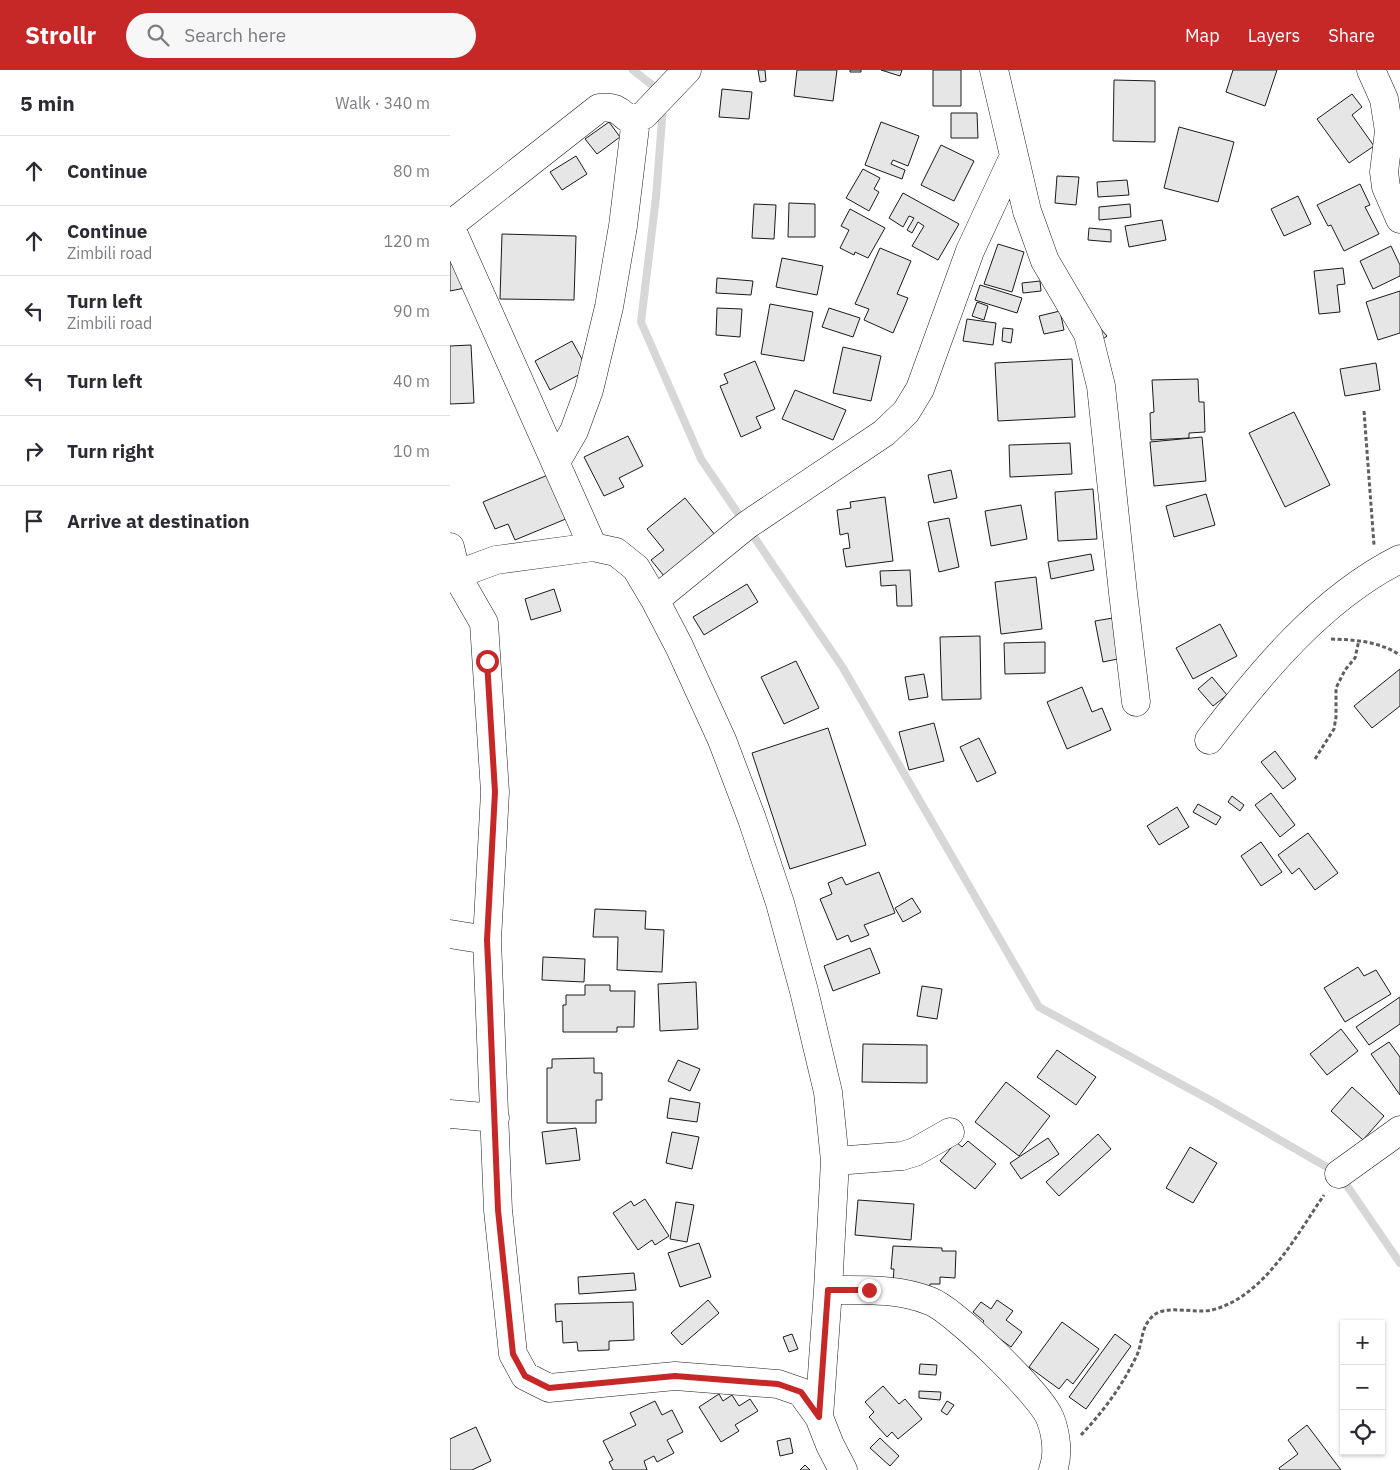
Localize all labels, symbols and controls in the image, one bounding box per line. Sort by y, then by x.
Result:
search box [126,13,476,58]
text: Strollr [25,19,96,51]
icon: search [144,21,172,49]
text: Search here [184,23,286,47]
text: Map [1185,24,1220,47]
text: Layers [1248,24,1300,47]
text: Share [1328,24,1375,47]
text: 5 min [20,89,75,117]
text: Walk · 340 m [335,93,430,113]
icon: ahead [20,157,48,185]
text: Continue [67,159,147,183]
text: 80 m [393,161,430,181]
text: Continue [67,219,147,243]
icon: ahead [20,227,48,255]
text: 120 m [383,231,430,251]
text: Zimbili road [67,243,152,263]
text: Turn left [67,289,143,313]
icon: left [20,297,48,325]
text: 90 m [393,301,430,321]
text: Zimbili road [67,313,152,333]
icon: left [20,367,48,395]
text: Turn left [67,369,143,393]
text: 40 m [393,371,430,391]
icon: right [20,437,48,465]
text: Turn right [67,439,154,463]
text: 10 m [393,441,430,461]
icon: arrive [20,507,48,535]
text: Arrive at destination [67,509,250,533]
route start [476,650,499,673]
route end [858,1279,881,1302]
map controls [1340,1320,1385,1455]
button: + [1340,1320,1385,1365]
button: − [1340,1365,1385,1410]
button: locate [1340,1410,1385,1455]

